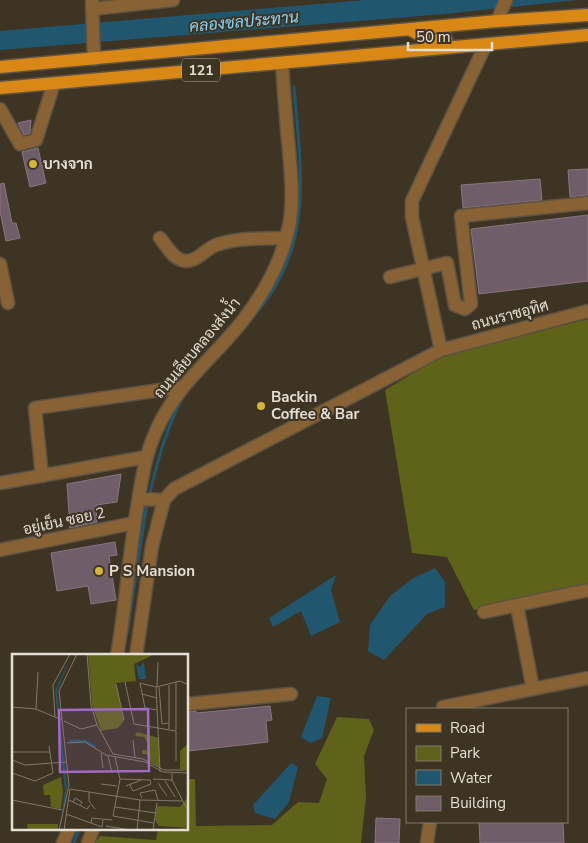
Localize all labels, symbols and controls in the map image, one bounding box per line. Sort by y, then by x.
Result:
water label: คลองชลประทาน [188,6,300,38]
scale bar [408,20,492,52]
text: 50 m [416,27,451,47]
road number: 121 [182,58,220,82]
place label: บางจาก [43,154,93,174]
marker: บางจาก [27,158,39,170]
street label: ถนนเลียบคลองส่งน้ำ [147,292,245,402]
street label: ถนนราชอุทิศ [469,295,551,336]
place label: Backin Coffee & Bar [271,387,359,424]
marker: Backin Coffee & Bar [255,400,267,412]
street label: อยู่เย็น ซอย 2 [21,502,107,539]
place label: P S Mansion [109,561,195,581]
marker: P S Mansion [93,565,105,577]
inset map [12,654,189,830]
legend [406,708,568,823]
text: Road [450,718,485,738]
text: Park [450,743,480,763]
text: Water [450,768,493,788]
text: Building [450,793,506,813]

